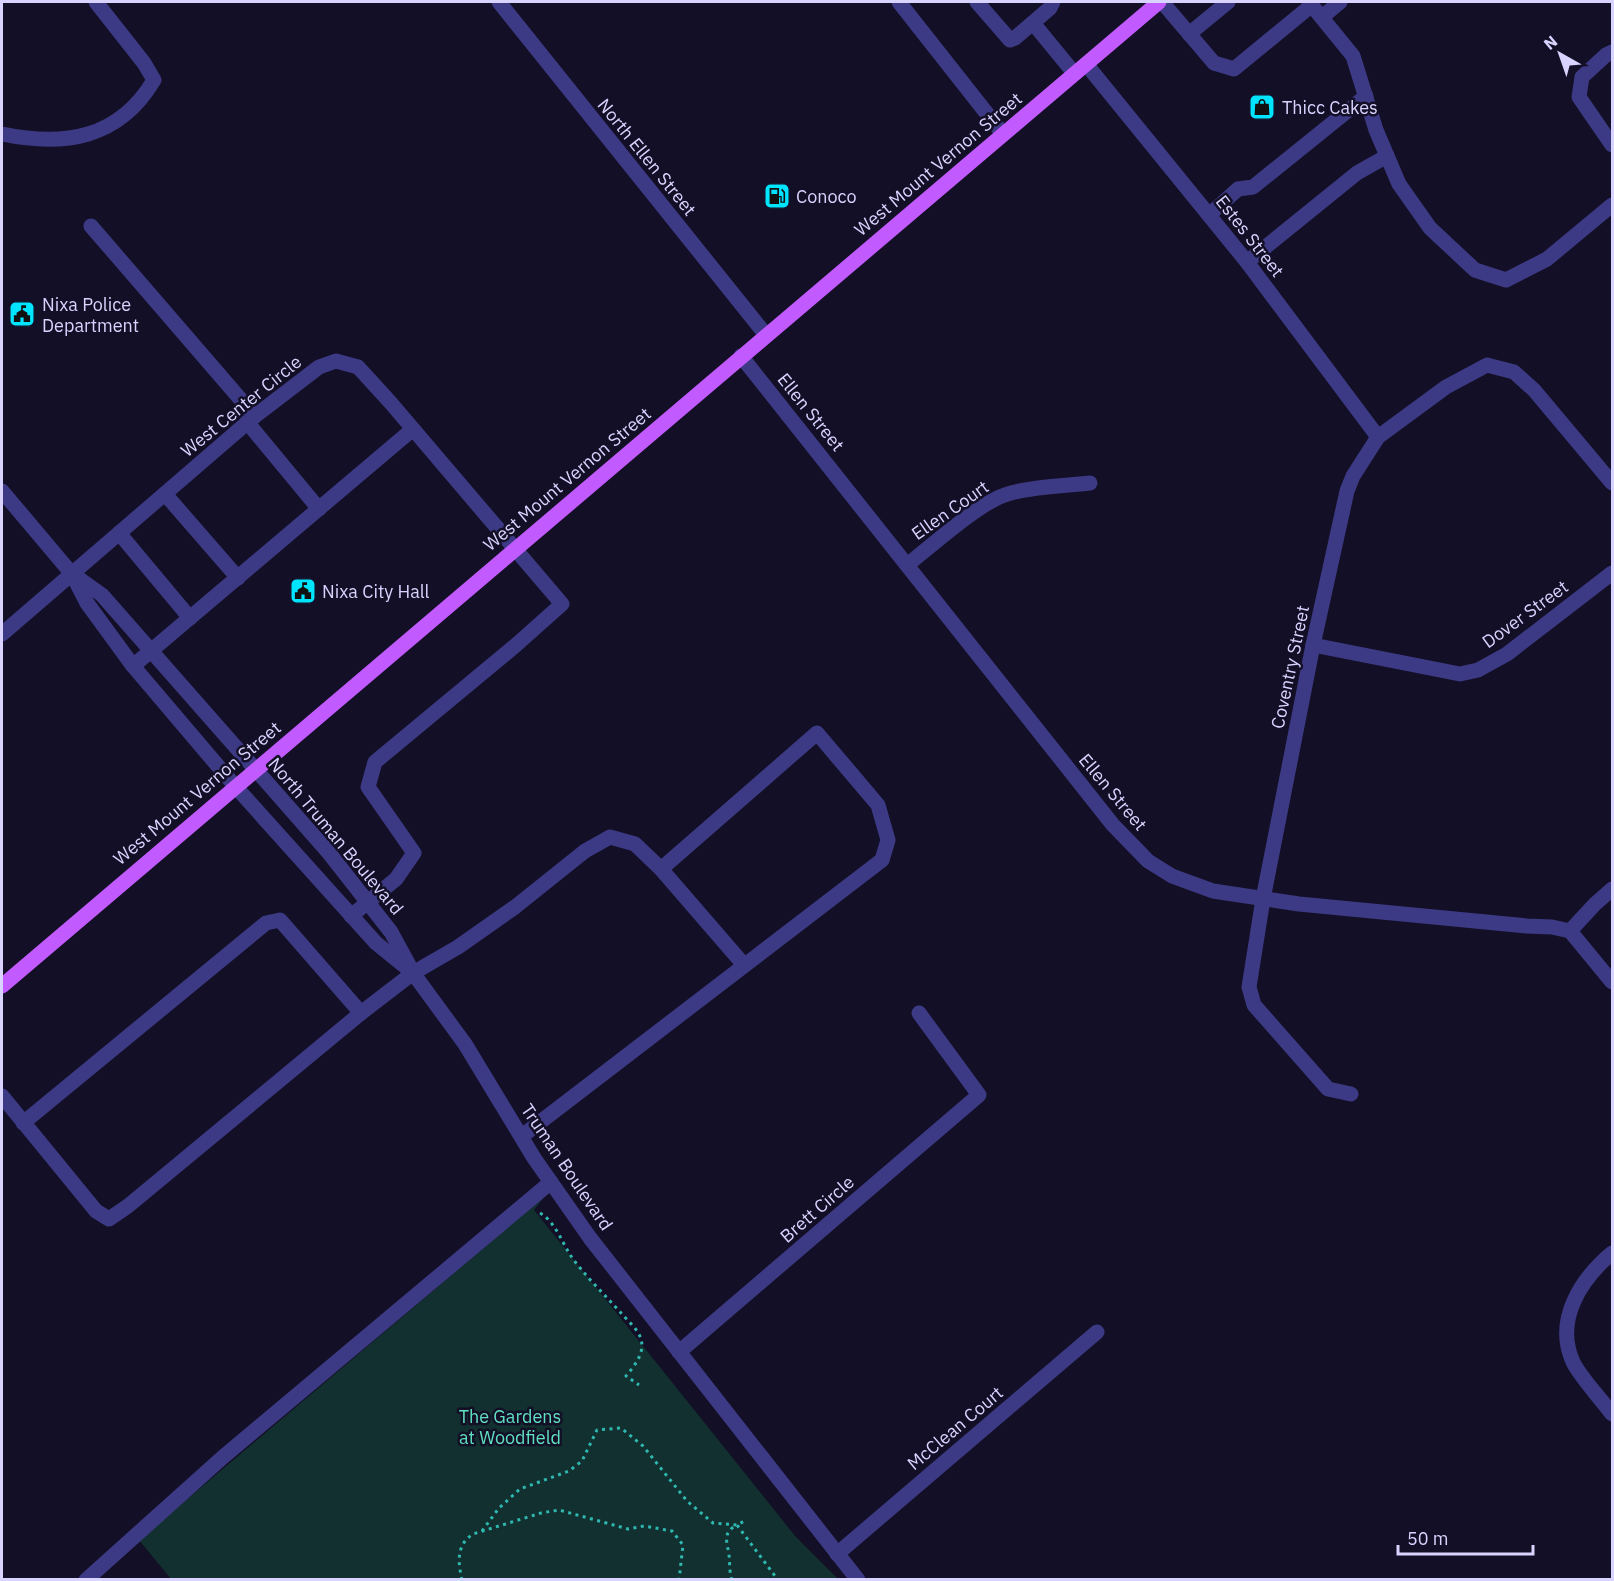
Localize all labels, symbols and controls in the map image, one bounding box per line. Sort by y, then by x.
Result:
north arrow [1530,24,1590,84]
text: N [1539,31,1561,54]
street label: West Mount Vernon Street [850,87,1026,241]
shop icon: Thicc Cakes [1247,92,1277,122]
street label: North Ellen Street [593,94,701,220]
place label: Thicc Cakes [1282,96,1378,119]
fuel station icon: Conoco [762,181,792,211]
place label: Conoco [796,185,857,208]
street label: Estes Street [1211,190,1289,282]
place label: Nixa Police Department [42,293,139,337]
public building icon: Nixa Police Department [7,299,37,329]
street label: West Center Circle [176,350,306,462]
street label: Ellen Street [773,368,849,456]
street label: West Mount Vernon Street [479,402,655,556]
street label: Ellen Court [907,475,993,545]
street label: Dover Street [1477,575,1573,653]
public building icon: Nixa City Hall [288,576,318,606]
place label: Nixa City Hall [322,580,430,603]
street label: Coventry Street [1266,603,1314,731]
street label: West Mount Vernon Street [109,716,285,870]
street label: Ellen Street [1074,749,1152,835]
street label: North Truman Boulevard [263,753,409,919]
street label: Truman Boulevard [516,1099,618,1235]
street label: Brett Circle [775,1170,859,1247]
street label: McClean Court [902,1381,1008,1475]
park label: The Gardens at Woodfield [459,1405,561,1449]
scale bar [1398,1518,1533,1556]
text: 50 m [1407,1527,1449,1550]

